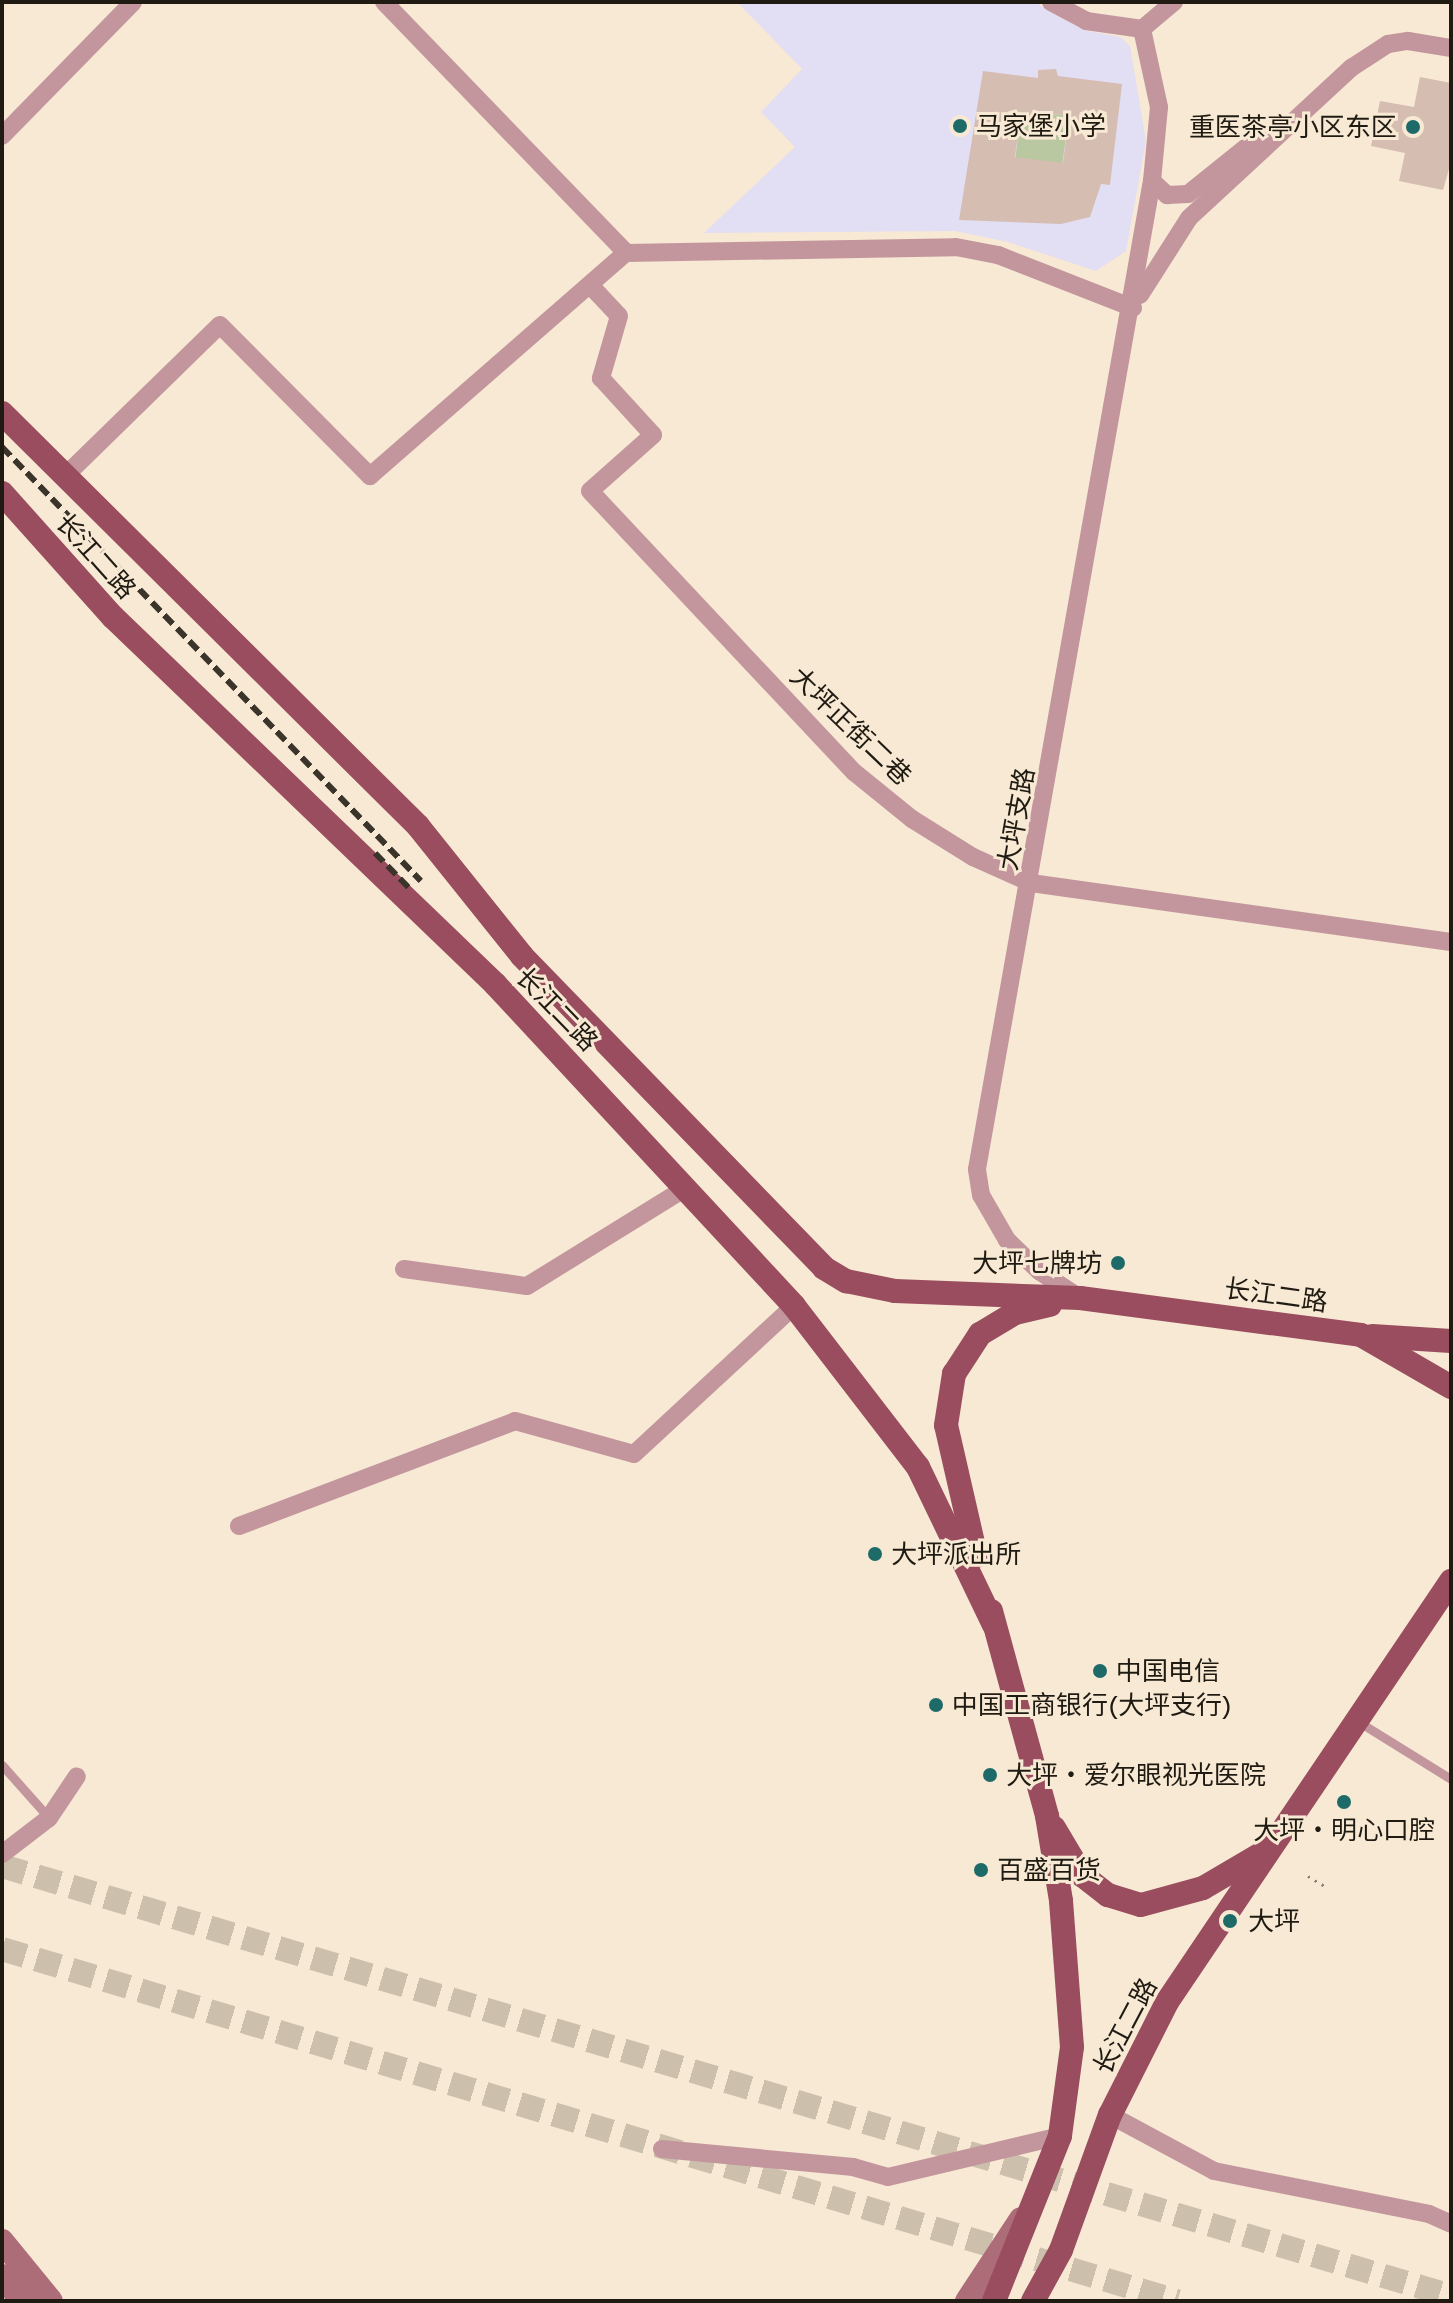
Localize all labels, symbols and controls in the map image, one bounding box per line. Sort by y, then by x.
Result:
place label: 马家堡小学 [976,110,1106,142]
place label: 重医茶亭小区东区 [1189,111,1397,143]
marker: 马家堡小学 [951,117,969,135]
marker: 重医茶亭小区东区 [1404,118,1422,136]
street label: 长江二路 [50,507,142,605]
street label: 大坪正街二巷 [784,661,918,791]
street label: 大坪支路 [992,765,1040,873]
street label: 长江二路 [510,961,604,1057]
place label: 大坪七牌坊 [972,1247,1102,1279]
marker: 大坪七牌坊 [1109,1254,1127,1272]
street label: 长江二路 [1222,1272,1330,1318]
place label: 大坪派出所 [891,1538,1021,1570]
marker: 大坪派出所 [866,1545,884,1563]
place label: 中国电信 [1116,1655,1220,1687]
marker: 中国电信 [1091,1662,1109,1680]
place label: 中国工商银行(大坪支行) [952,1689,1232,1721]
marker: 中国工商银行(大坪支行) [927,1696,945,1714]
place label: 大坪‧爱尔眼视光医院 [1006,1759,1266,1791]
marker: 大坪‧爱尔眼视光医院 [981,1766,999,1784]
marker: 大坪‧明心口腔 [1335,1793,1353,1811]
place label: 大坪‧明心口腔 [1253,1814,1435,1846]
place label: 百盛百货 [997,1854,1101,1886]
marker: 百盛百货 [972,1861,990,1879]
place label: 大坪 [1248,1905,1300,1937]
marker: 大坪 [1219,1910,1241,1932]
street label: 长江二路 [1087,1973,1163,2079]

